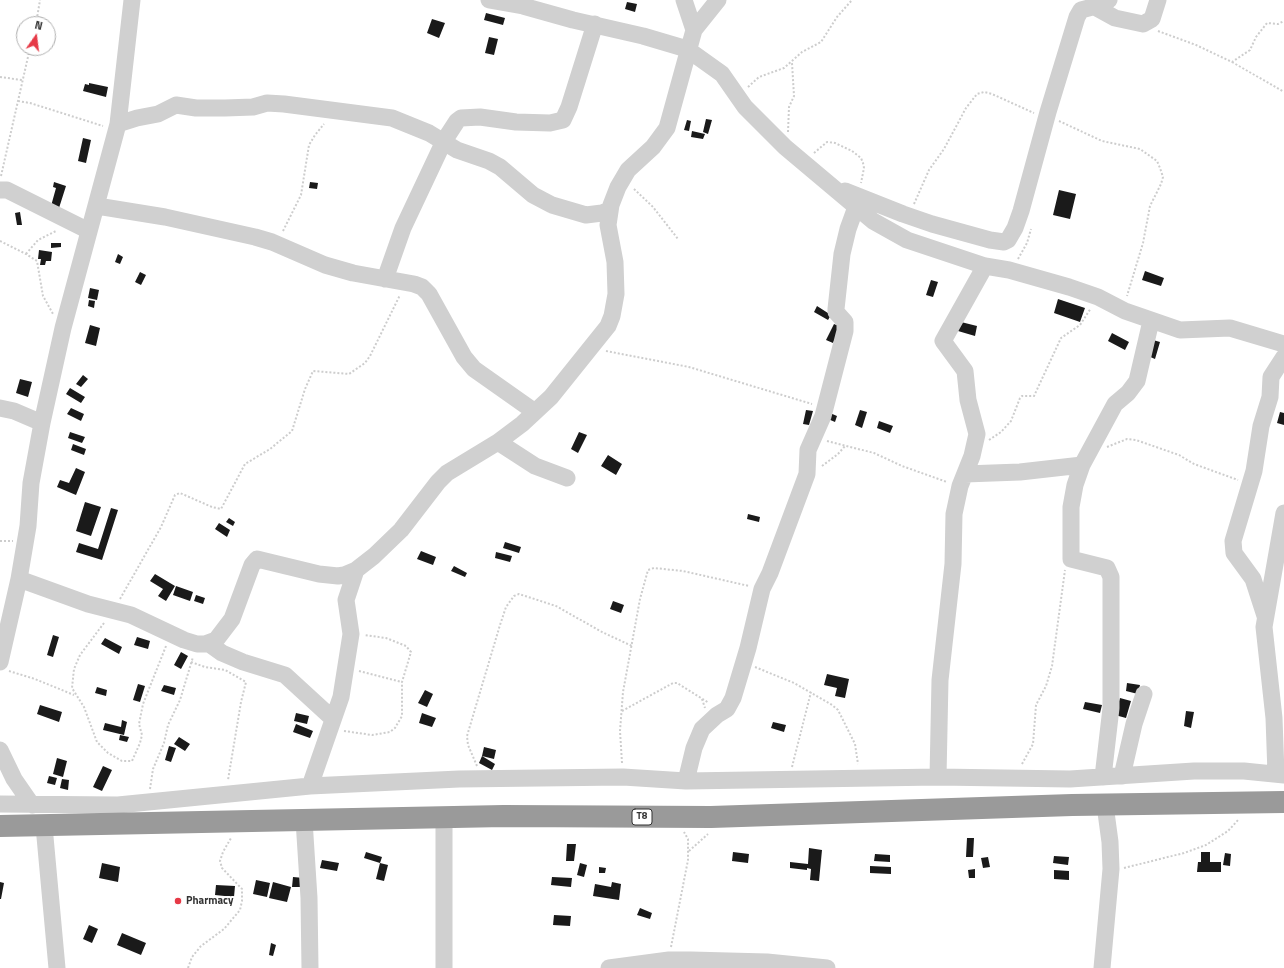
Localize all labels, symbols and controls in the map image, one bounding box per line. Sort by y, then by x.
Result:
north arrow [16,16,56,56]
text: N [33,17,44,34]
road number: T8 [632,809,652,825]
place label: Pharmacy [186,894,234,908]
marker: Pharmacy [173,896,183,906]

